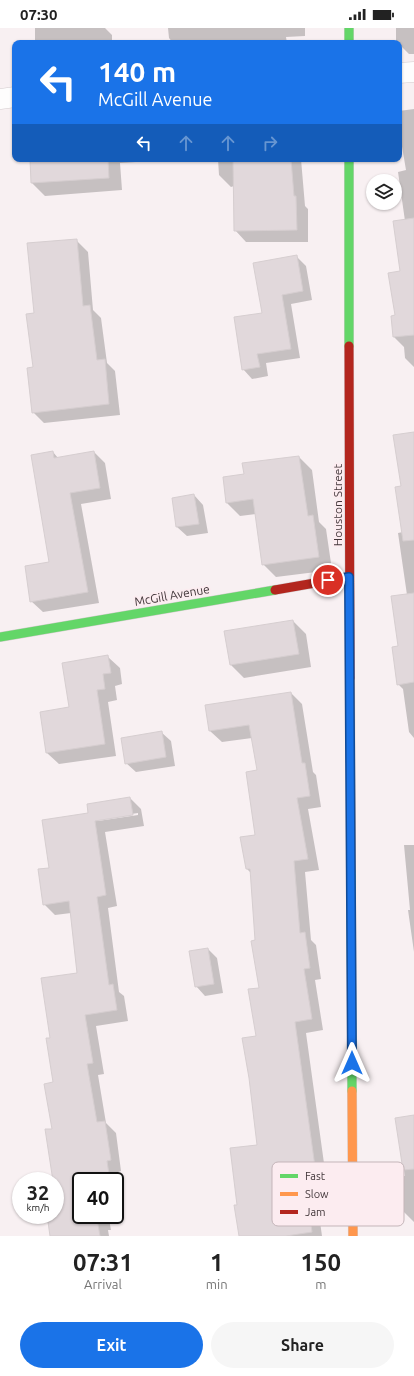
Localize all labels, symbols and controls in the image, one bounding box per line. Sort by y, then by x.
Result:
text: 07:30 [20,6,58,23]
icon: left [32,56,84,108]
text: 140 m [98,56,176,87]
text: McGill Avenue [98,89,213,109]
icon: left [133,132,155,154]
icon: ahead [175,132,197,154]
icon: ahead [217,132,239,154]
icon: right [259,132,281,154]
map controls [366,174,402,210]
button: layers [366,174,402,210]
street label: Houston Street [331,464,344,546]
pin [311,563,345,597]
icon: arrive [317,569,339,591]
street label: McGill Avenue [133,582,211,608]
position arrow [331,1042,373,1084]
legend [272,1162,404,1226]
text: Fast [305,1170,326,1182]
speed limit sign: 40 [72,1172,124,1224]
text: 32 [27,1181,49,1204]
text: Slow [305,1188,329,1200]
text: km/h [26,1202,50,1213]
text: Jam [305,1206,326,1218]
text: 07:31 [73,1249,133,1276]
text: 1 [210,1249,223,1276]
text: 150 [301,1249,341,1276]
text: Arrival [84,1277,122,1291]
text: min [206,1277,228,1291]
text: m [315,1277,326,1291]
button: Exit [20,1322,203,1368]
button: Share [211,1322,394,1368]

